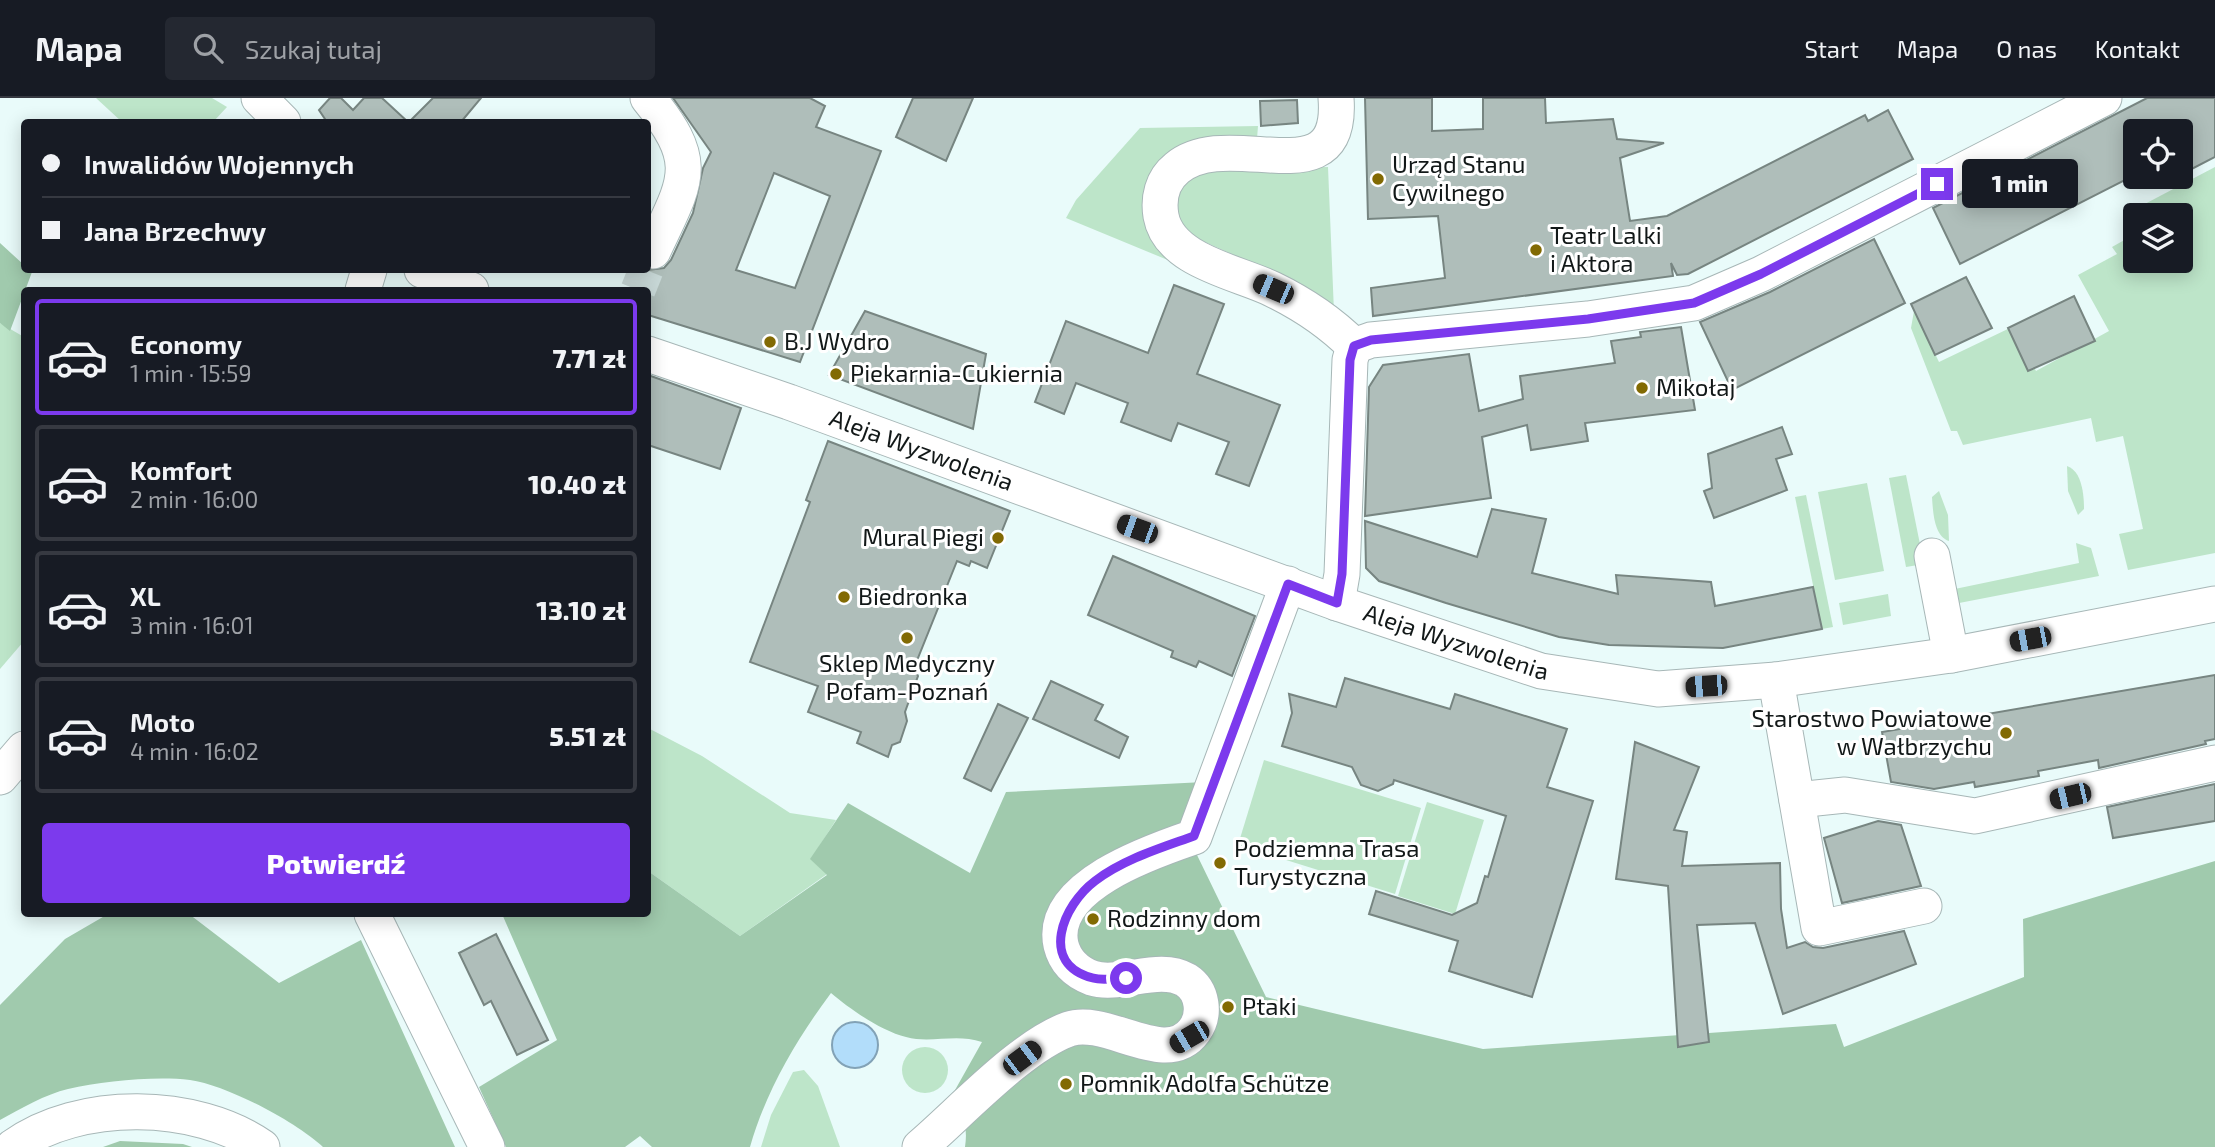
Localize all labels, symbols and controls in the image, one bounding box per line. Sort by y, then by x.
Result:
search box [165,17,655,80]
text: Mapa [35,28,123,68]
icon: search [189,29,227,67]
text: Szukaj tutaj [245,33,382,64]
text: Start [1804,34,1859,63]
text: Mapa [1897,34,1958,63]
text: O nas [1996,34,2057,63]
text: Kontakt [2095,34,2180,63]
map controls [2123,119,2193,273]
button: locate [2123,119,2193,189]
text: Inwalidów Wojennych [84,148,354,179]
place label: Urząd Stanu Cywilnego [1392,149,1525,206]
callout: 1 min [1962,160,2077,208]
route end [1921,168,1953,200]
text: 1 min [1992,169,2048,197]
marker: Urząd Stanu Cywilnego [1370,171,1386,187]
button: layers [2123,203,2193,273]
text: Jana Brzechwy [84,215,266,246]
place label: Teatr Lalki i Aktora [1550,220,1662,277]
marker: Teatr Lalki i Aktora [1528,242,1544,258]
car [1250,271,1297,307]
icon: car [46,326,109,389]
place label: B.J Wydro [784,326,890,355]
text: Economy [130,328,242,359]
marker: B.J Wydro [762,334,778,350]
text: 7.71 zł [552,342,626,373]
place label: Piekarnia-Cukiernia [850,358,1063,387]
text: 1 min · 15:59 [130,359,252,387]
marker: Piekarnia-Cukiernia [828,366,844,382]
place label: Mikołaj [1656,372,1736,401]
marker: Mikołaj [1634,380,1650,396]
street label: Aleja Wyzwolenia [826,402,1018,496]
icon: car [46,452,109,515]
text: Komfort [130,454,232,485]
text: 10.40 zł [528,468,626,499]
text: 2 min · 16:00 [130,485,258,513]
car [1114,512,1161,546]
place label: Mural Piegi [862,522,984,551]
marker: Mural Piegi [990,530,1006,546]
icon: car [46,578,109,641]
text: XL [130,580,161,611]
place label: Biedronka [858,581,968,610]
marker: Biedronka [836,589,852,605]
text: 13.10 zł [536,594,626,625]
street label: Aleja Wyzwolenia [1360,597,1550,685]
text: 3 min · 16:01 [130,611,254,639]
car [2008,625,2053,653]
marker: Sklep Medyczny Pofam-Poznań [899,630,915,646]
place label: Sklep Medyczny Pofam-Poznań [819,648,995,705]
car [1685,674,1728,698]
place label: Starostwo Powiatowe w Wałbrzychu [1752,703,1992,760]
icon: car [46,704,109,767]
text: Moto [130,706,195,737]
text: 5.51 zł [549,720,626,751]
marker: Starostwo Powiatowe w Wałbrzychu [1998,725,2014,741]
text: 4 min · 16:02 [130,737,259,765]
car [2048,781,2093,811]
button: Potwierdź [42,823,630,903]
place label: Podziemna Trasa Turystyczna [1234,833,1419,890]
marker: Podziemna Trasa Turystyczna [1212,855,1228,871]
place label: Rodzinny dom [1107,903,1261,932]
marker: Rodzinny dom [1085,911,1101,927]
route start [1110,962,1142,994]
place label: Ptaki [1242,991,1297,1020]
marker: Ptaki [1220,999,1236,1015]
car [1166,1017,1213,1057]
car [999,1037,1046,1079]
place label: Pomnik Adolfa Schütze [1080,1068,1329,1097]
marker: Pomnik Adolfa Schütze [1058,1076,1074,1092]

